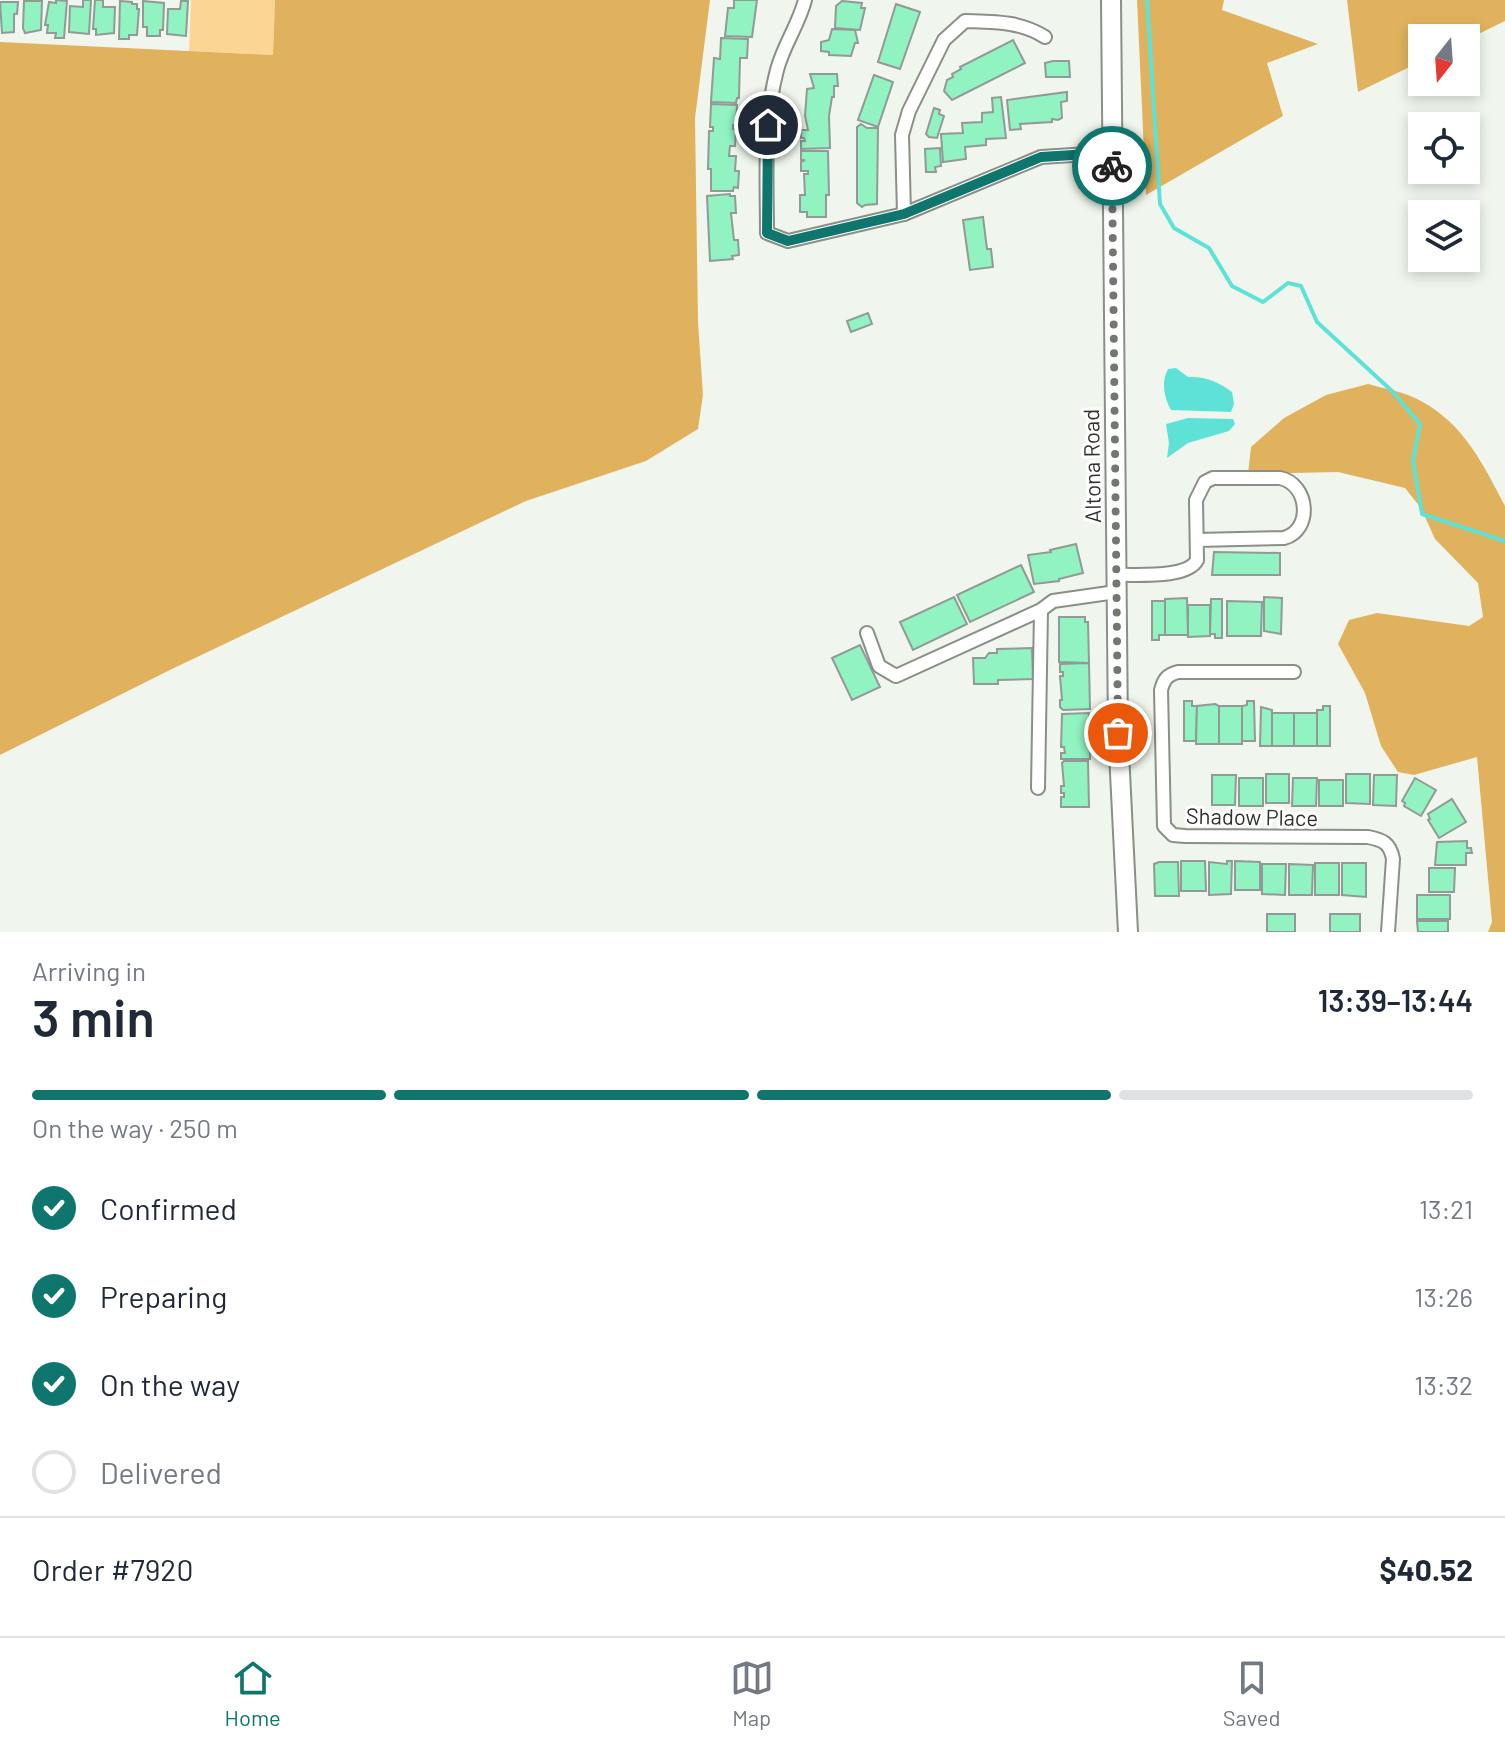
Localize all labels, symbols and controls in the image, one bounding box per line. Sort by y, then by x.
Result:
north arrow [1408,24,1480,96]
map controls [1408,24,1480,272]
pin [734,91,802,159]
icon: home [746,103,790,147]
button: locate [1408,112,1480,184]
courier [1072,126,1152,206]
icon: bike [1090,144,1134,188]
button: layers [1408,200,1480,272]
street label: Altona Road [1077,409,1105,523]
pin [1084,699,1152,767]
icon: bag [1096,711,1140,755]
street label: Shadow Place [1186,802,1318,830]
text: Arriving in [32,955,146,986]
text: 13:39–13:44 [1318,982,1473,1018]
text: 3 min [32,985,155,1047]
text: On the way · 250 m [32,1112,238,1143]
icon: check [32,1186,76,1230]
text: Confirmed [100,1190,237,1226]
text: 13:21 [1419,1193,1473,1224]
icon: check [32,1274,76,1318]
text: Preparing [100,1278,227,1314]
text: 13:26 [1414,1281,1473,1312]
icon: check [32,1362,76,1406]
text: On the way [100,1366,240,1402]
text: 13:32 [1414,1369,1473,1400]
text: Delivered [100,1454,222,1490]
text: Order #7920 [32,1551,193,1587]
text: $40.52 [1380,1551,1473,1587]
tab: Home [225,1656,281,1730]
tab: Map [730,1656,774,1730]
tab: Saved [1223,1656,1280,1730]

